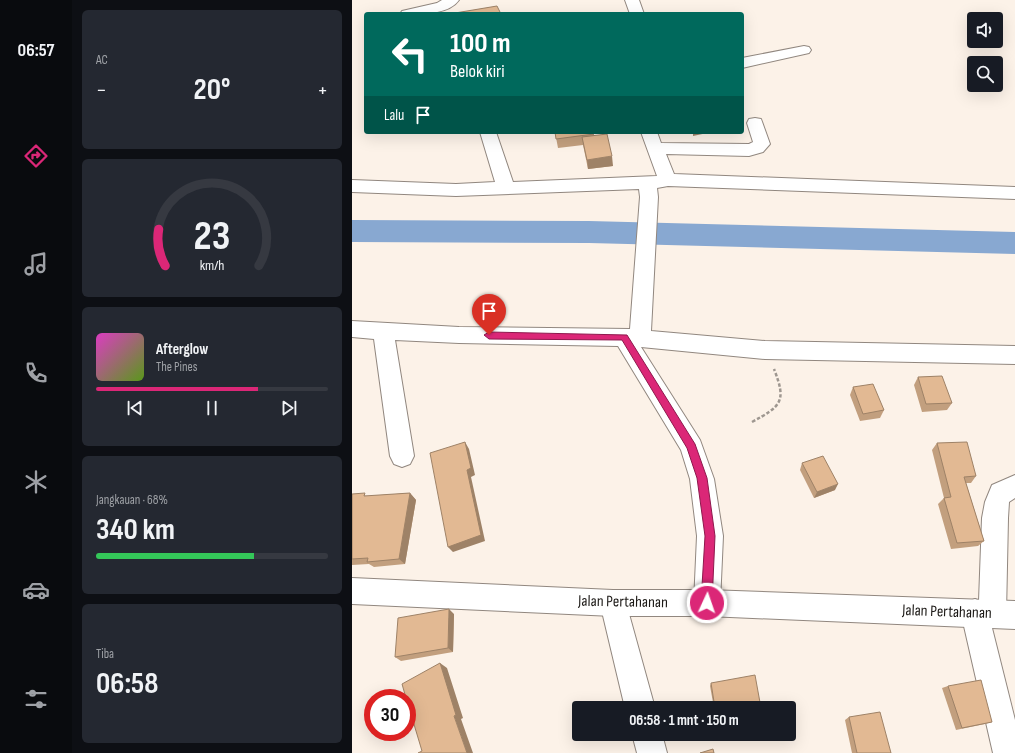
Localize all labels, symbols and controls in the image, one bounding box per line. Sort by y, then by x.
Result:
map controls [967,12,1003,92]
button: sound [967,12,1003,48]
text: 100 m [450,27,511,60]
icon: left [384,28,436,80]
text: 06:57 [18,40,54,61]
text: AC [96,52,108,68]
button: search [967,56,1003,92]
text: Belok kiri [450,61,505,82]
text: 20° [194,72,230,108]
text: − [96,77,107,104]
text: + [317,77,328,104]
icon: arrive [412,104,434,126]
text: Lalu [384,106,404,125]
icon: directions [22,142,50,170]
text: 23 [194,212,230,261]
icon: music [22,250,50,278]
text: km/h [200,256,224,273]
pin [472,294,506,335]
icon: arrive [478,300,500,322]
text: Afterglow [156,340,208,359]
icon: phone [22,359,50,387]
text: The Pines [156,359,197,375]
icon: previous [124,397,146,419]
icon: pause [201,397,223,419]
icon: next [278,397,300,419]
icon: climate [22,468,50,496]
text: Jangkauan · 68% [96,492,168,508]
text: 340 km [96,512,175,548]
icon: car [22,576,50,604]
position arrow [686,582,728,624]
street label: Jalan Pertahanan [577,592,668,612]
street label: Jalan Pertahanan [901,601,992,623]
text: Tiba [96,646,114,662]
text: 06:58 [96,666,158,702]
icon: filters [22,685,50,713]
speed limit sign: 30 [364,689,416,741]
text: 06:58 · 1 mnt · 150 m [629,711,739,730]

